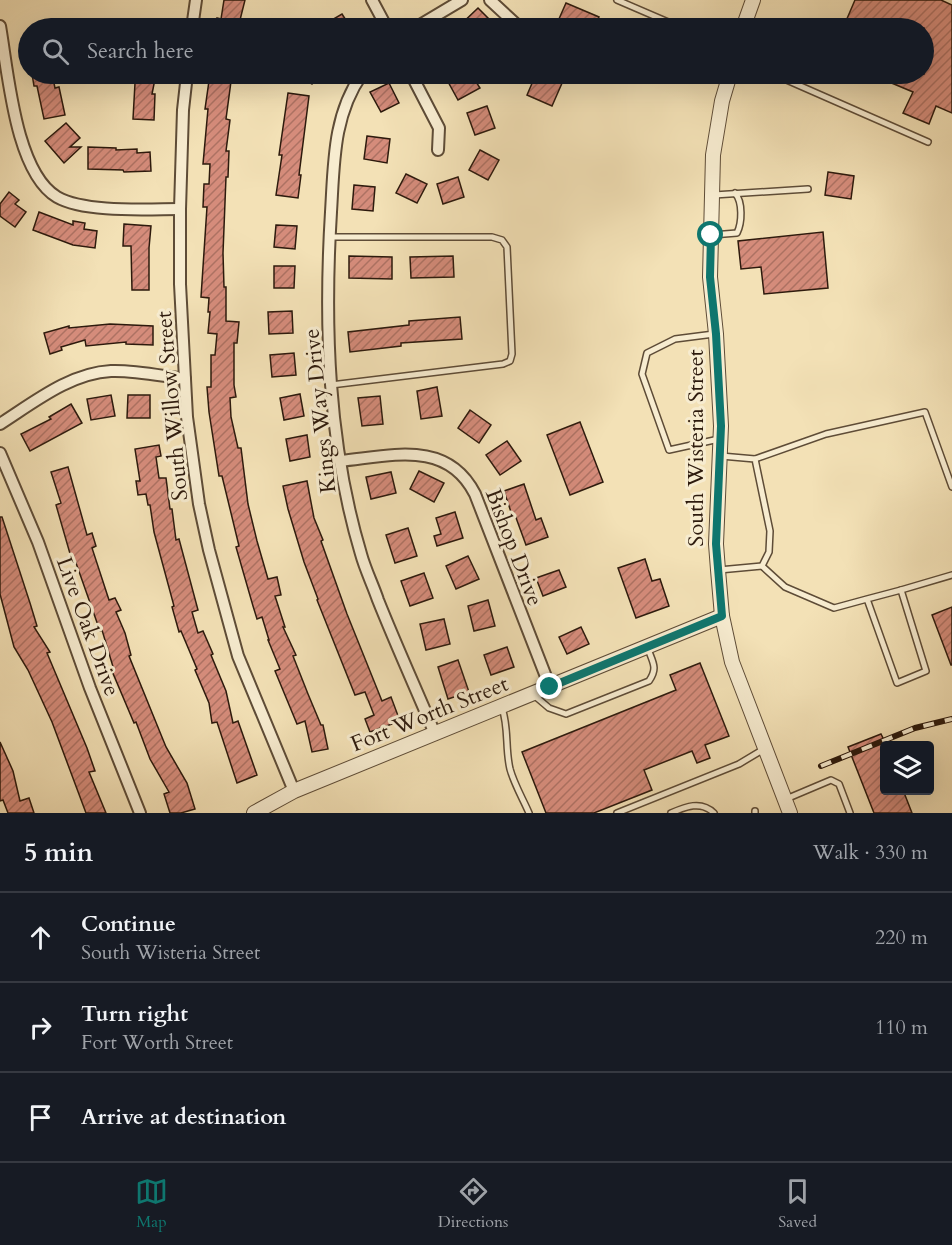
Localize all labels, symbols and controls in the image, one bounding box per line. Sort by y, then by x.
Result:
search box [18,18,934,84]
icon: search [39,35,72,68]
text: Search here [87,36,194,66]
route start [697,221,723,247]
street label: South Willow Street [149,310,195,502]
street label: Kings Way Drive [296,327,344,495]
street label: South Wisteria Street [681,349,711,547]
street label: Bishop Drive [478,484,550,610]
street label: Live Oak Drive [49,553,127,700]
street label: Fort Worth Street [346,669,513,759]
route end [536,673,562,699]
map controls [880,741,934,795]
button: layers [880,741,934,795]
text: 5 min [24,835,93,870]
text: Walk · 330 m [813,839,928,866]
text: Continue [81,909,176,939]
icon: ahead [24,921,57,954]
text: 220 m [875,924,928,951]
text: South Wisteria Street [81,939,260,966]
text: Turn right [81,999,188,1029]
icon: right [24,1011,57,1044]
text: 110 m [875,1014,928,1041]
text: Fort Worth Street [81,1029,233,1056]
icon: arrive [24,1101,57,1134]
text: Arrive at destination [81,1102,286,1132]
tab: Map [135,1175,168,1233]
tab: Directions [438,1175,508,1233]
tab: Saved [778,1175,817,1233]

